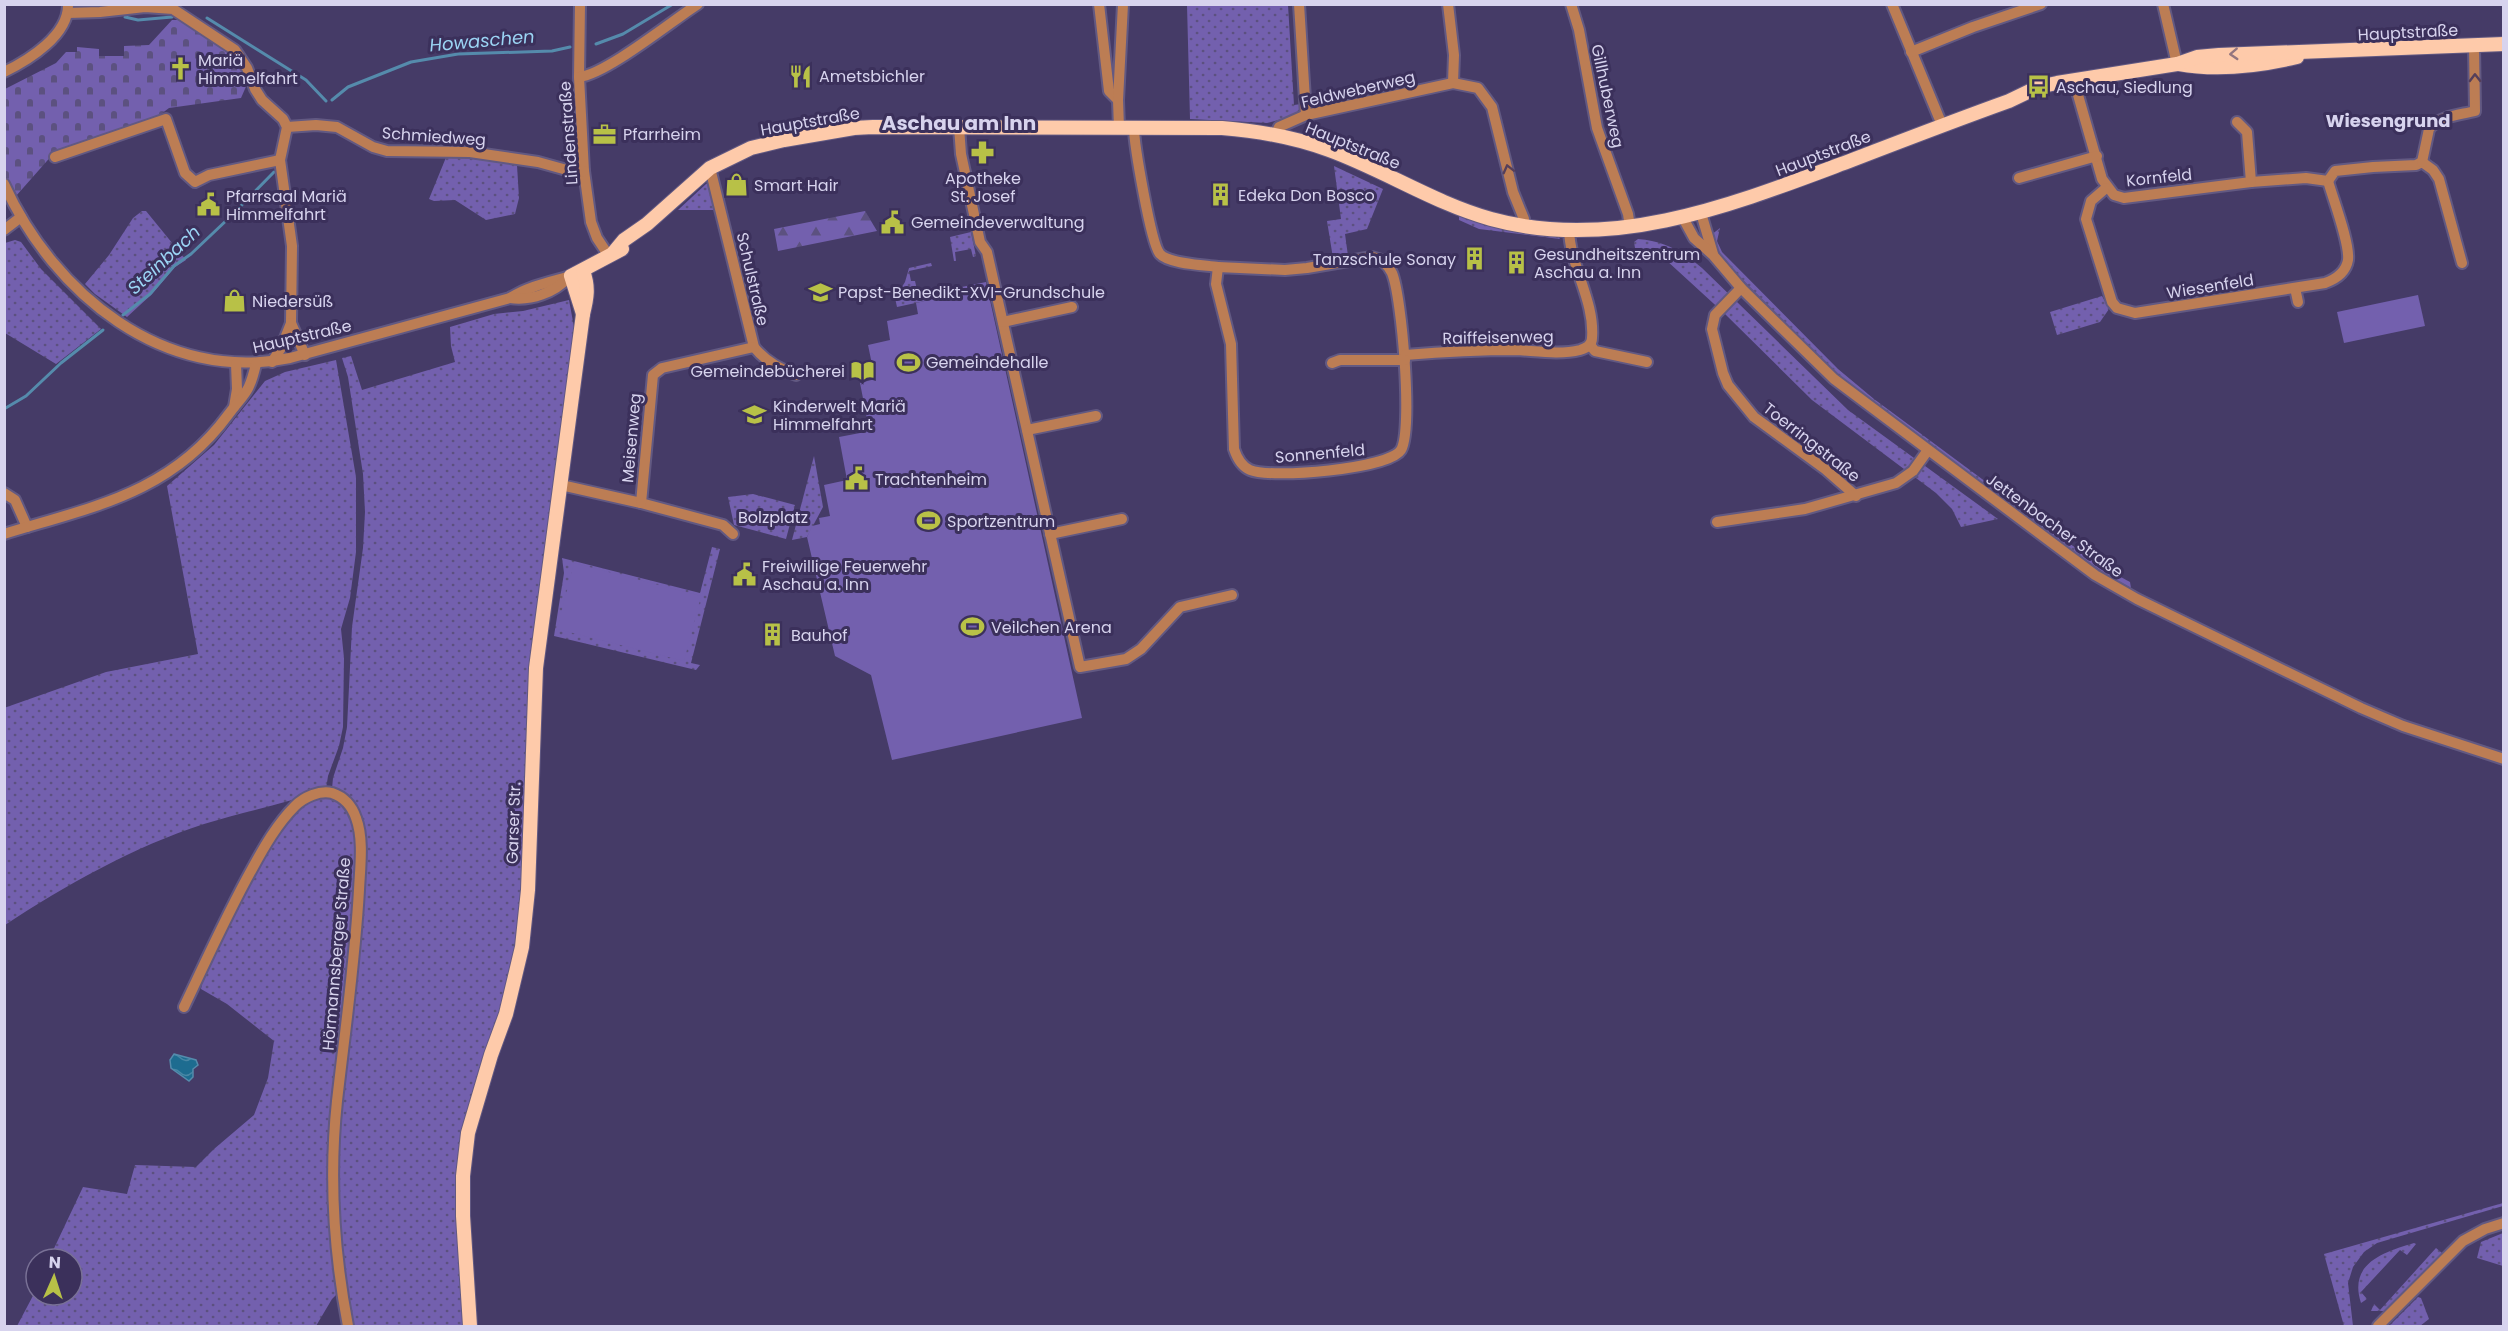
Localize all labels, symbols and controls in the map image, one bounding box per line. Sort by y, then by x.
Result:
street label: Hauptstraße [2357,18,2459,47]
water label: Howaschen [428,23,536,58]
street label: Gillhuberweg [1585,42,1630,150]
one-way arrow [2230,48,2239,61]
place label: Mariä Himmelfahrt [198,49,298,90]
church icon: Mariä Himmelfahrt [167,56,193,82]
restaurant icon: Ametsbichler [788,63,814,89]
place label: Ametsbichler [819,65,925,88]
street label: Feldweberweg [1299,65,1417,114]
bus stop icon: Aschau, Siedlung [2025,74,2051,100]
one-way arrow [2469,74,2481,83]
place label: Aschau, Siedlung [2056,76,2193,99]
street label: Lindenstraße [553,80,584,186]
street label: Hauptstraße [759,101,862,142]
district label: Wiesengrund [2325,108,2451,133]
district label: Aschau am Inn [882,109,1036,137]
street label: Hauptstraße [1302,116,1404,175]
street label: Schmiedweg [381,121,487,152]
office icon: Pfarrheim [592,121,618,147]
place label: Pfarrheim [623,123,701,146]
street label: Hauptstraße [1772,125,1874,182]
pharmacy icon: Apotheke St. Josef [970,140,996,166]
street label: Kornfeld [2125,163,2193,192]
one-way arrow [1502,165,1515,175]
place label: Apotheke St. Josef [945,167,1021,208]
shop icon: Smart Hair [723,172,749,198]
place label: Smart Hair [754,174,839,197]
building icon: Edeka Don Bosco [1207,182,1233,208]
place label: Edeka Don Bosco [1238,184,1375,207]
place label: Pfarrsaal Mariä Himmelfahrt [226,185,347,226]
public building icon: Pfarrsaal Mariä Himmelfahrt [195,192,221,218]
public building icon: Gemeindeverwaltung [880,209,906,235]
place label: Gemeindeverwaltung [911,211,1085,234]
water label: Steinbach [122,219,205,300]
street label: Schulstraße [731,230,774,328]
place label: Gesundheitszentrum Aschau a. Inn [1534,243,1700,284]
building icon: Tanzschule Sonay [1461,246,1487,272]
place label: Tanzschule Sonay [1313,248,1456,271]
building icon: Gesundheitszentrum Aschau a. Inn [1503,250,1529,276]
street label: Wiesenfeld [2165,268,2255,305]
school or university icon: Papst-Benedikt-XVI-Grundschule [807,279,833,305]
place label: Papst-Benedikt-XVI-Grundschule [838,281,1105,304]
shop icon: Niedersüß [221,288,247,314]
place label: Niedersüß [252,290,333,313]
street label: Hauptstraße [251,314,354,359]
street label: Raiffeisenweg [1442,325,1554,350]
sports icon: Gemeindehalle [895,349,921,375]
place label: Gemeindehalle [926,351,1049,374]
library icon: Gemeindebücherei [850,358,876,384]
place label: Gemeindebücherei [691,360,845,383]
street label: Meisenweg [616,392,647,484]
place label: Kinderwelt Mariä Himmelfahrt [773,395,906,436]
street label: Toerringstraße [1758,397,1865,488]
school or university icon: Kinderwelt Mariä Himmelfahrt [742,402,768,428]
street label: Sonnenfeld [1274,438,1366,469]
public building icon: Trachtenheim [844,466,870,492]
place label: Trachtenheim [875,468,987,491]
street label: Jettenbacher Straße [1981,468,2128,583]
park label: Bolzplatz [738,506,808,529]
sports icon: Sportzentrum [916,508,942,534]
place label: Sportzentrum [947,510,1055,533]
place label: Freiwillige Feuerwehr Aschau a. Inn [762,555,927,596]
public building icon: Freiwillige Feuerwehr Aschau a. Inn [731,562,757,588]
sports icon: Veilchen Arena [960,614,986,640]
place label: Veilchen Arena [991,616,1112,639]
building icon: Bauhof [760,622,786,648]
place label: Bauhof [791,624,848,647]
street label: Garser Str. [501,781,526,865]
street label: Hörmannsberger Straße [317,856,356,1052]
north arrow [24,1247,84,1307]
text: N [48,1251,61,1274]

